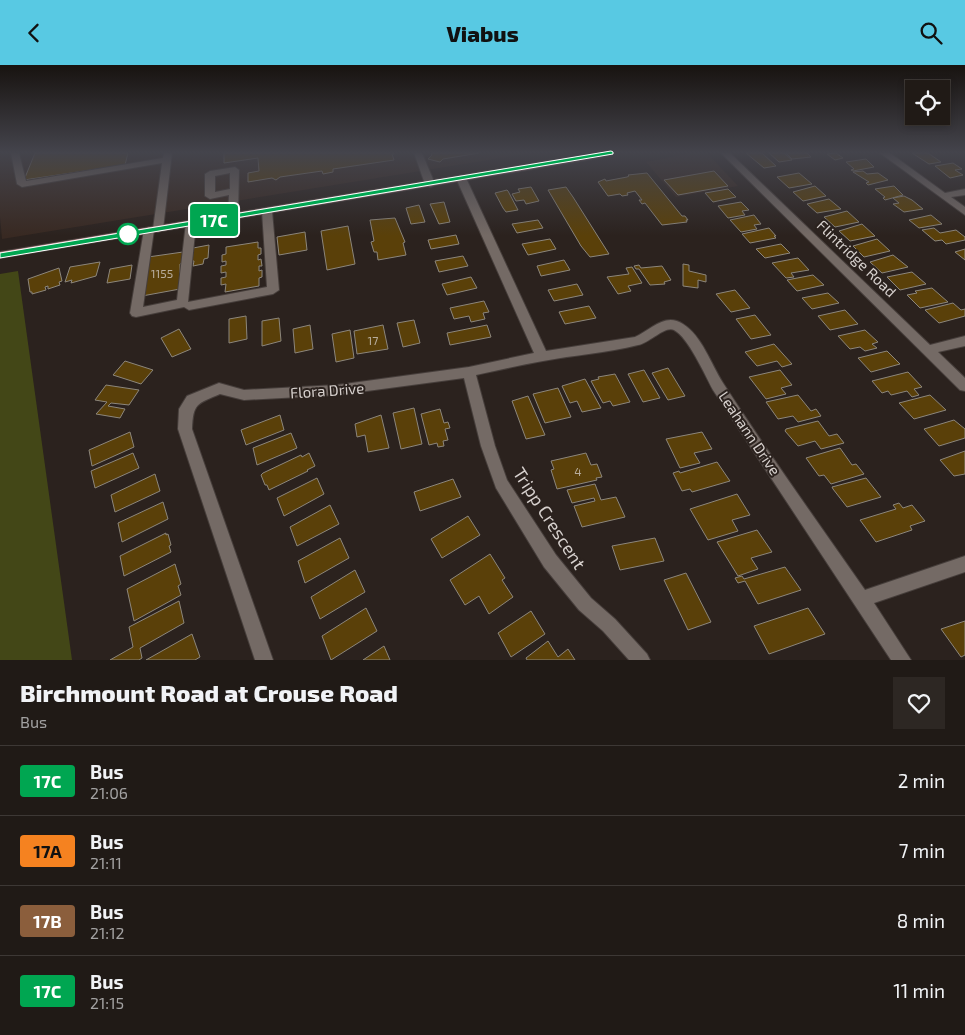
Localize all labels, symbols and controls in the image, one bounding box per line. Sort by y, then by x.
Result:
icon: back [20,19,48,47]
icon: search [917,19,945,47]
text: Viabus [446,20,519,46]
map controls [905,80,950,125]
button: locate [905,80,950,125]
line badge: 17C [185,204,243,236]
text: 17C [200,209,228,231]
street label: Flintridge Road [814,216,900,300]
unlabelled marker [117,223,139,245]
house number: 1155 [151,266,173,280]
house number: 17 [368,333,378,347]
street label: Flora Drive [289,378,365,402]
street label: Leahann Drive [715,388,785,478]
street label: Tripp Crescent [509,463,591,573]
house number: 4 [574,464,582,478]
button: heart [893,677,945,729]
text: Birchmount Road at Crouse Road [20,678,398,707]
text: Bus [20,712,47,731]
text: Bus [90,760,124,783]
text: 2 min [898,769,945,792]
text: 17C [34,770,61,792]
text: 21:06 [90,783,128,802]
text: Bus [90,830,124,853]
text: 7 min [899,839,945,862]
text: 17A [33,840,62,862]
text: 21:11 [90,853,122,872]
text: Bus [90,900,124,923]
text: 8 min [897,909,945,932]
text: 17B [33,910,62,932]
text: 21:12 [90,923,125,942]
text: Bus [90,970,124,993]
text: 11 min [893,979,945,1002]
text: 17C [34,980,61,1002]
text: 21:15 [90,993,124,1012]

